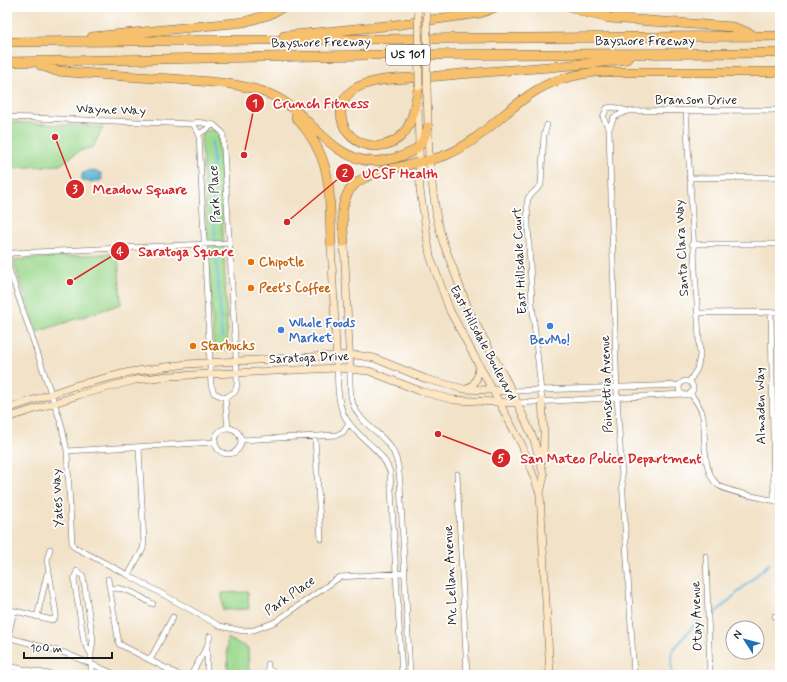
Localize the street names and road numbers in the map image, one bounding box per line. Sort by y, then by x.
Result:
street label: Bayshore Freeway [595,33,695,50]
street label: Bayshore Freeway [271,34,371,52]
road number: US 101 [386,45,430,65]
street label: Branson Drive [655,92,737,109]
street label: Wayne Way [76,100,147,120]
street label: Park Place [205,164,225,223]
street label: Santa Clara Way [671,199,693,297]
street label: East Hillsdale Court [509,207,531,315]
street label: East Hillsdale Boulevard [445,282,521,404]
street label: Poinsettia Avenue [597,335,617,433]
street label: Saratoga Drive [268,348,350,368]
street label: Almaden Way [752,367,770,445]
street label: Yates Way [48,468,68,528]
street label: Mc Lellan Avenue [440,525,462,625]
street label: Park Place [261,572,319,620]
street label: Otay Avenue [687,581,707,651]

